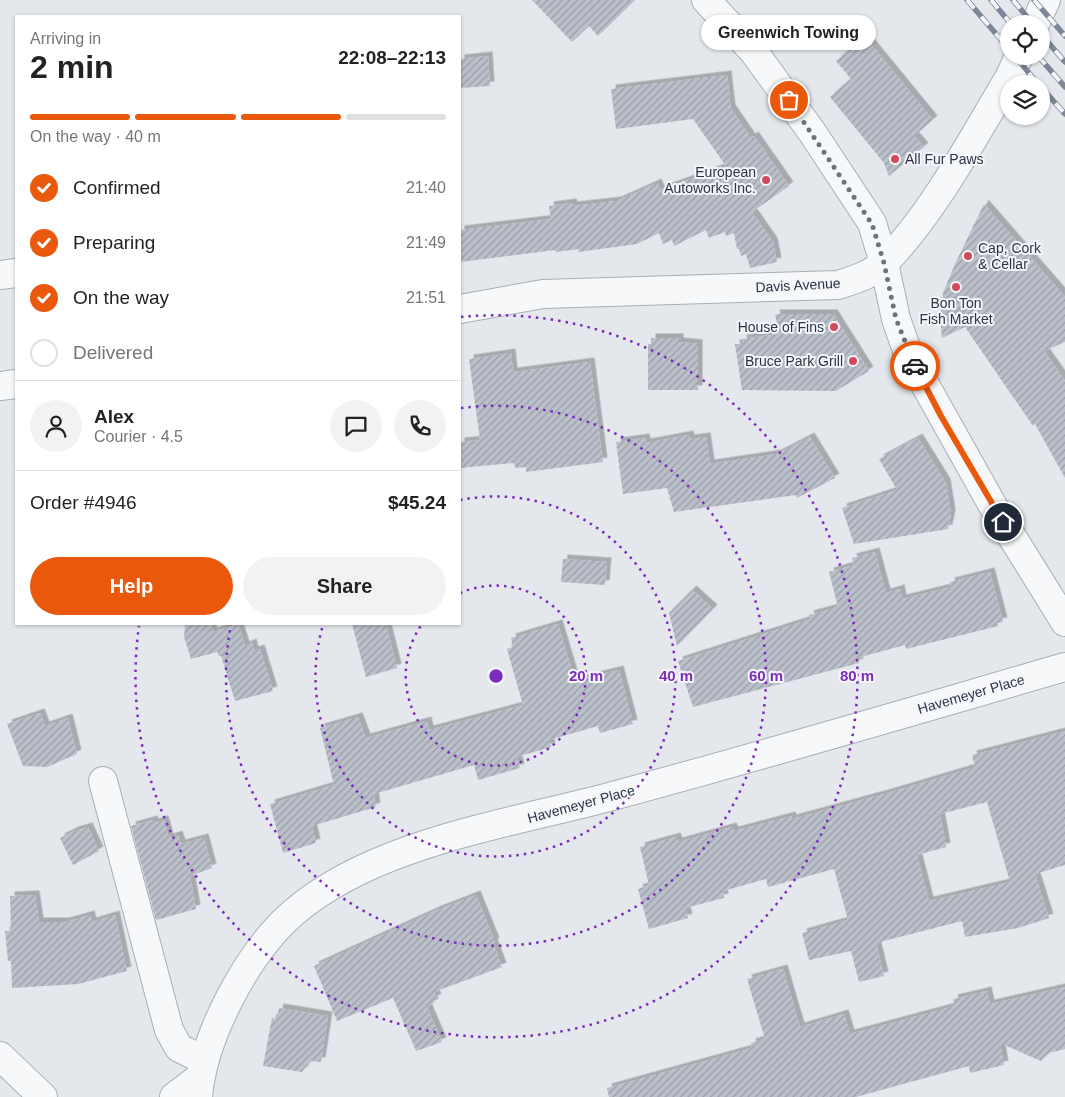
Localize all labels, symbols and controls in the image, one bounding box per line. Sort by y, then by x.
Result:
callout: Greenwich Towing [702,15,876,50]
map controls [1000,15,1050,125]
button: locate [1000,15,1050,65]
text: Greenwich Towing [718,24,859,41]
text: Arriving in [30,30,101,47]
text: 22:08–22:13 [338,47,446,68]
text: 2 min [30,49,114,85]
button: layers [1000,75,1050,125]
pin [768,79,810,121]
icon: bag [775,86,803,114]
text: On the way · 40 m [30,128,161,145]
place label: All Fur Paws [905,151,984,167]
marker: All Fur Paws [889,153,901,165]
place label: European Autoworks Inc. [664,164,756,196]
icon: check [30,174,58,202]
marker: European Autoworks Inc. [760,174,772,186]
text: Confirmed [73,177,161,198]
text: 21:40 [406,179,446,196]
icon: check [30,229,58,257]
text: Preparing [73,232,155,253]
text: 21:49 [406,234,446,251]
place label: Cap, Cork & Cellar [978,240,1042,272]
marker: Cap, Cork & Cellar [962,250,974,262]
street label: Davis Avenue [755,275,841,295]
marker: Bon Ton Fish Market [950,281,962,293]
icon: check [30,284,58,312]
text: On the way [73,287,169,308]
text: 21:51 [406,289,446,306]
place label: Bon Ton Fish Market [919,295,993,327]
place label: House of Fins [738,319,824,335]
marker: House of Fins [828,321,840,333]
courier [890,341,940,391]
text: Delivered [73,342,153,363]
icon: car [901,352,929,380]
place label: Bruce Park Grill [745,353,843,369]
marker: Bruce Park Grill [847,355,859,367]
button: person [30,400,82,452]
button: chat [330,400,382,452]
button: phone [394,400,446,452]
text: Alex [94,406,134,427]
text: Courier · 4.5 [94,428,183,445]
text: Order #4946 [30,492,137,513]
text: $45.24 [388,492,446,513]
pin [982,501,1024,543]
icon: home [989,508,1017,536]
button: Help [30,557,233,615]
button: Share [243,557,446,615]
centre of rings [487,667,505,685]
text: 20 m [569,667,603,684]
text: 40 m [659,667,693,684]
text: 60 m [749,667,783,684]
text: 80 m [840,667,874,684]
street label: Havemeyer Place [916,671,1027,717]
street label: Havemeyer Place [526,782,637,826]

